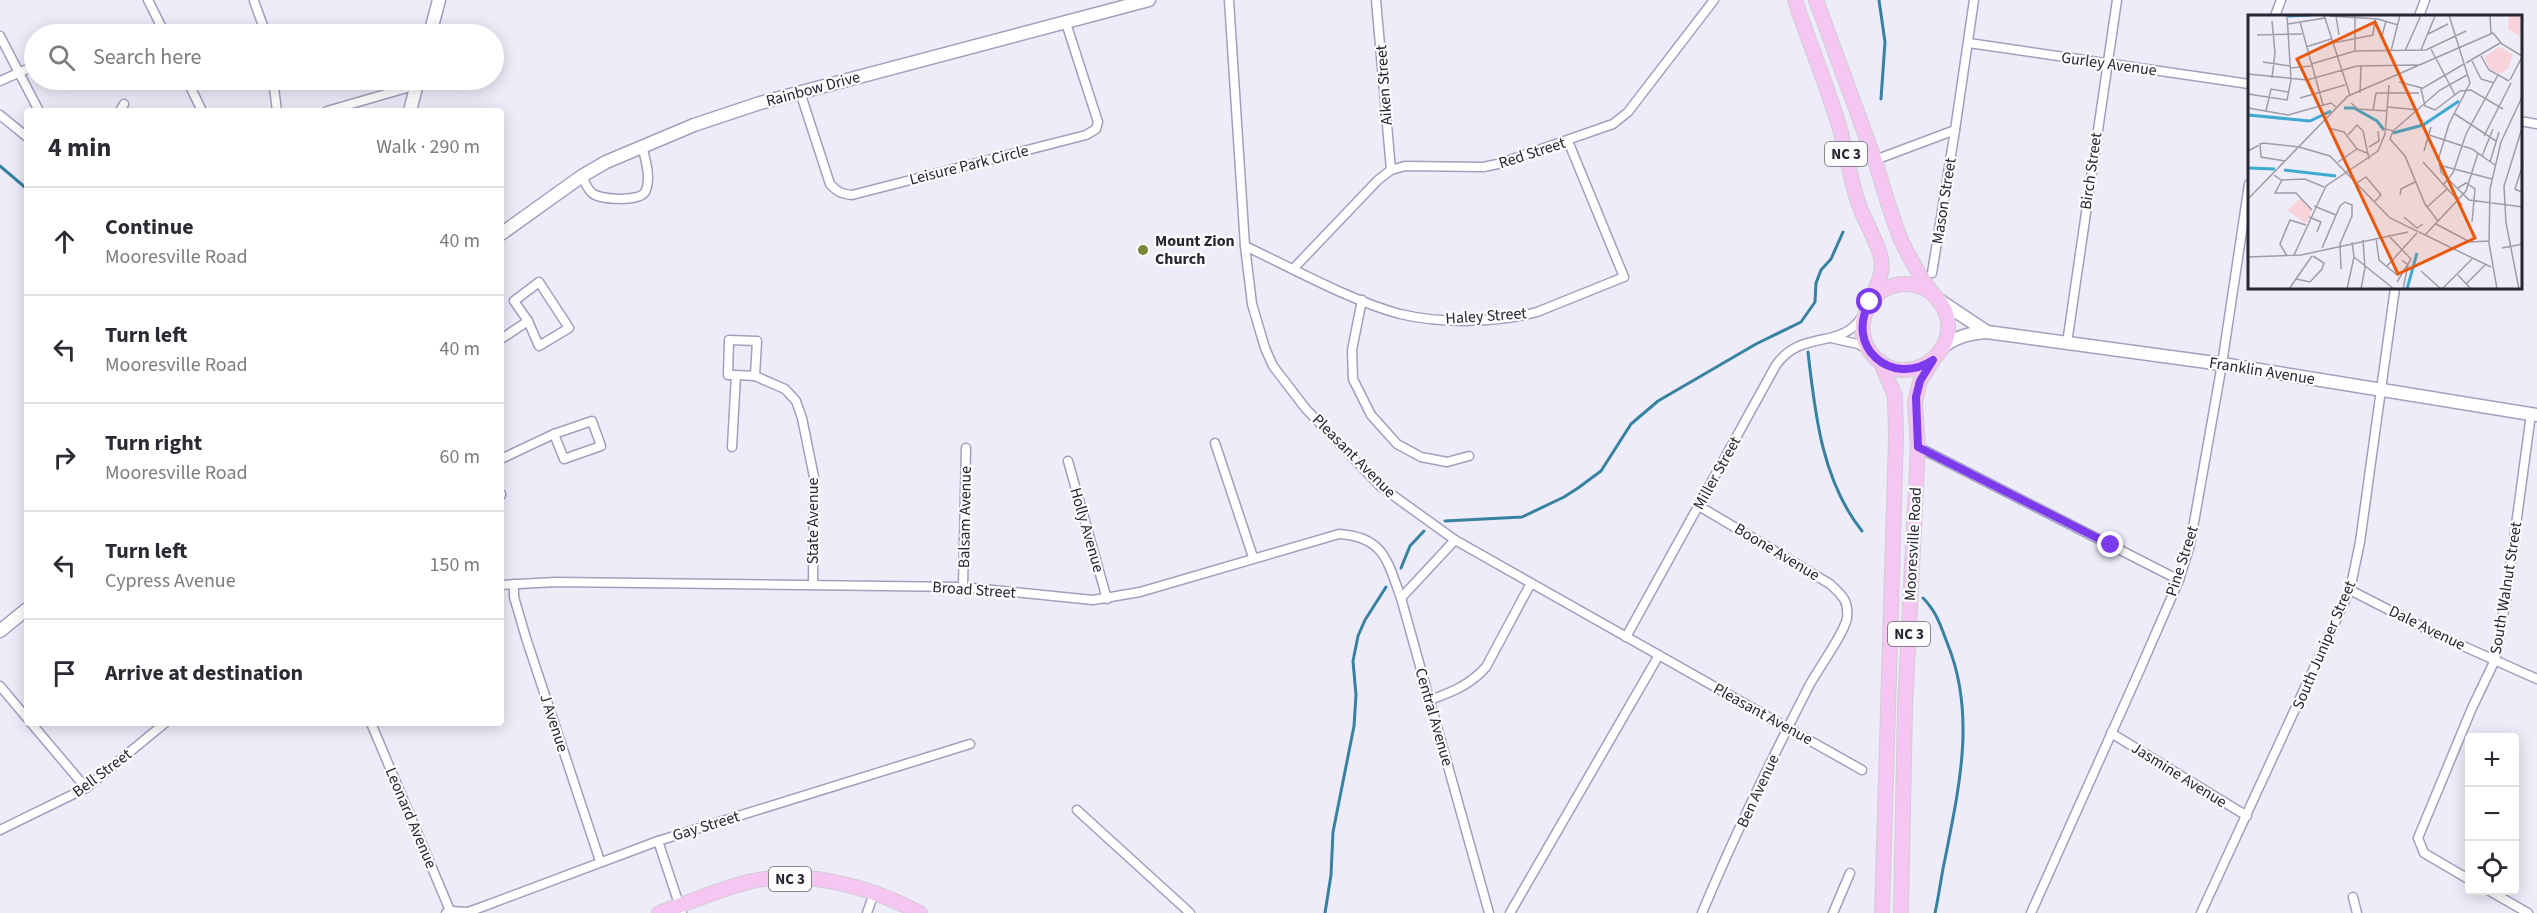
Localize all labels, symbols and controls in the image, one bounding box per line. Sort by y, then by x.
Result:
inset map [2248,15,2522,290]
search box [24,24,504,90]
icon: search [45,41,78,74]
text: Search here [93,41,201,73]
street label: Aiken Street [1370,44,1398,126]
street label: Gurley Avenue [2060,46,2158,82]
street label: Rainbow Drive [763,66,863,112]
text: 4 min [48,129,111,166]
street label: Birch Street [2075,130,2107,211]
street label: Red Street [1496,132,1569,174]
text: Walk · 290 m [376,133,480,161]
street label: Leisure Park Circle [907,140,1031,190]
road number: NC 3 [1825,142,1867,166]
street label: Mason Street [1926,156,1962,246]
text: Continue [105,211,194,243]
icon: ahead [48,225,81,258]
text: 40 m [440,227,480,255]
place label: Mount Zion Church [1155,230,1235,270]
text: Mooresville Road [105,243,248,271]
marker: Mount Zion Church [1136,243,1150,257]
route start [1856,288,1882,314]
street label: Haley Street [1445,302,1528,330]
text: Turn left [105,319,187,351]
icon: left [48,333,81,366]
text: 40 m [440,335,480,363]
text: Mooresville Road [105,351,248,379]
street label: Franklin Avenue [2208,352,2317,390]
street label: Pleasant Avenue [1307,409,1401,503]
text: Turn right [105,427,202,459]
street label: Miller Street [1688,432,1746,514]
icon: right [48,441,81,474]
text: 60 m [440,443,480,471]
text: Mooresville Road [105,459,248,487]
street label: Balsam Avenue [953,466,977,568]
street label: State Avenue [802,478,824,564]
street label: Holly Avenue [1064,485,1110,575]
street label: Mooresville Road [1899,486,1927,602]
street label: Boone Avenue [1730,518,1824,586]
street label: South Walnut Street [2485,520,2527,656]
street label: Pine Street [2160,522,2204,599]
route end [2097,531,2123,557]
text: Turn left [105,535,187,567]
icon: left [48,549,81,582]
text: 150 m [430,551,480,579]
text: Cypress Avenue [105,567,236,595]
street label: Broad Street [932,576,1017,604]
street label: South Juniper Street [2287,577,2361,713]
street label: Dale Avenue [2385,600,2469,656]
road number: NC 3 [1888,622,1930,646]
icon: arrive [48,657,81,690]
text: Arrive at destination [105,657,303,689]
street label: Central Avenue [1409,665,1459,769]
street label: Pleasant Avenue [1709,678,1817,750]
street label: J Avenue [534,691,574,755]
map controls [2465,733,2519,895]
button: + [2465,733,2519,787]
street label: Jasmine Avenue [2127,737,2231,813]
street label: Bell Street [68,743,137,802]
street label: Ben Avenue [1731,751,1785,831]
street label: Leonard Avenue [380,764,442,872]
button: − [2465,787,2519,841]
street label: Gay Street [670,805,743,847]
button: locate [2465,841,2519,895]
road number: NC 3 [769,867,811,891]

